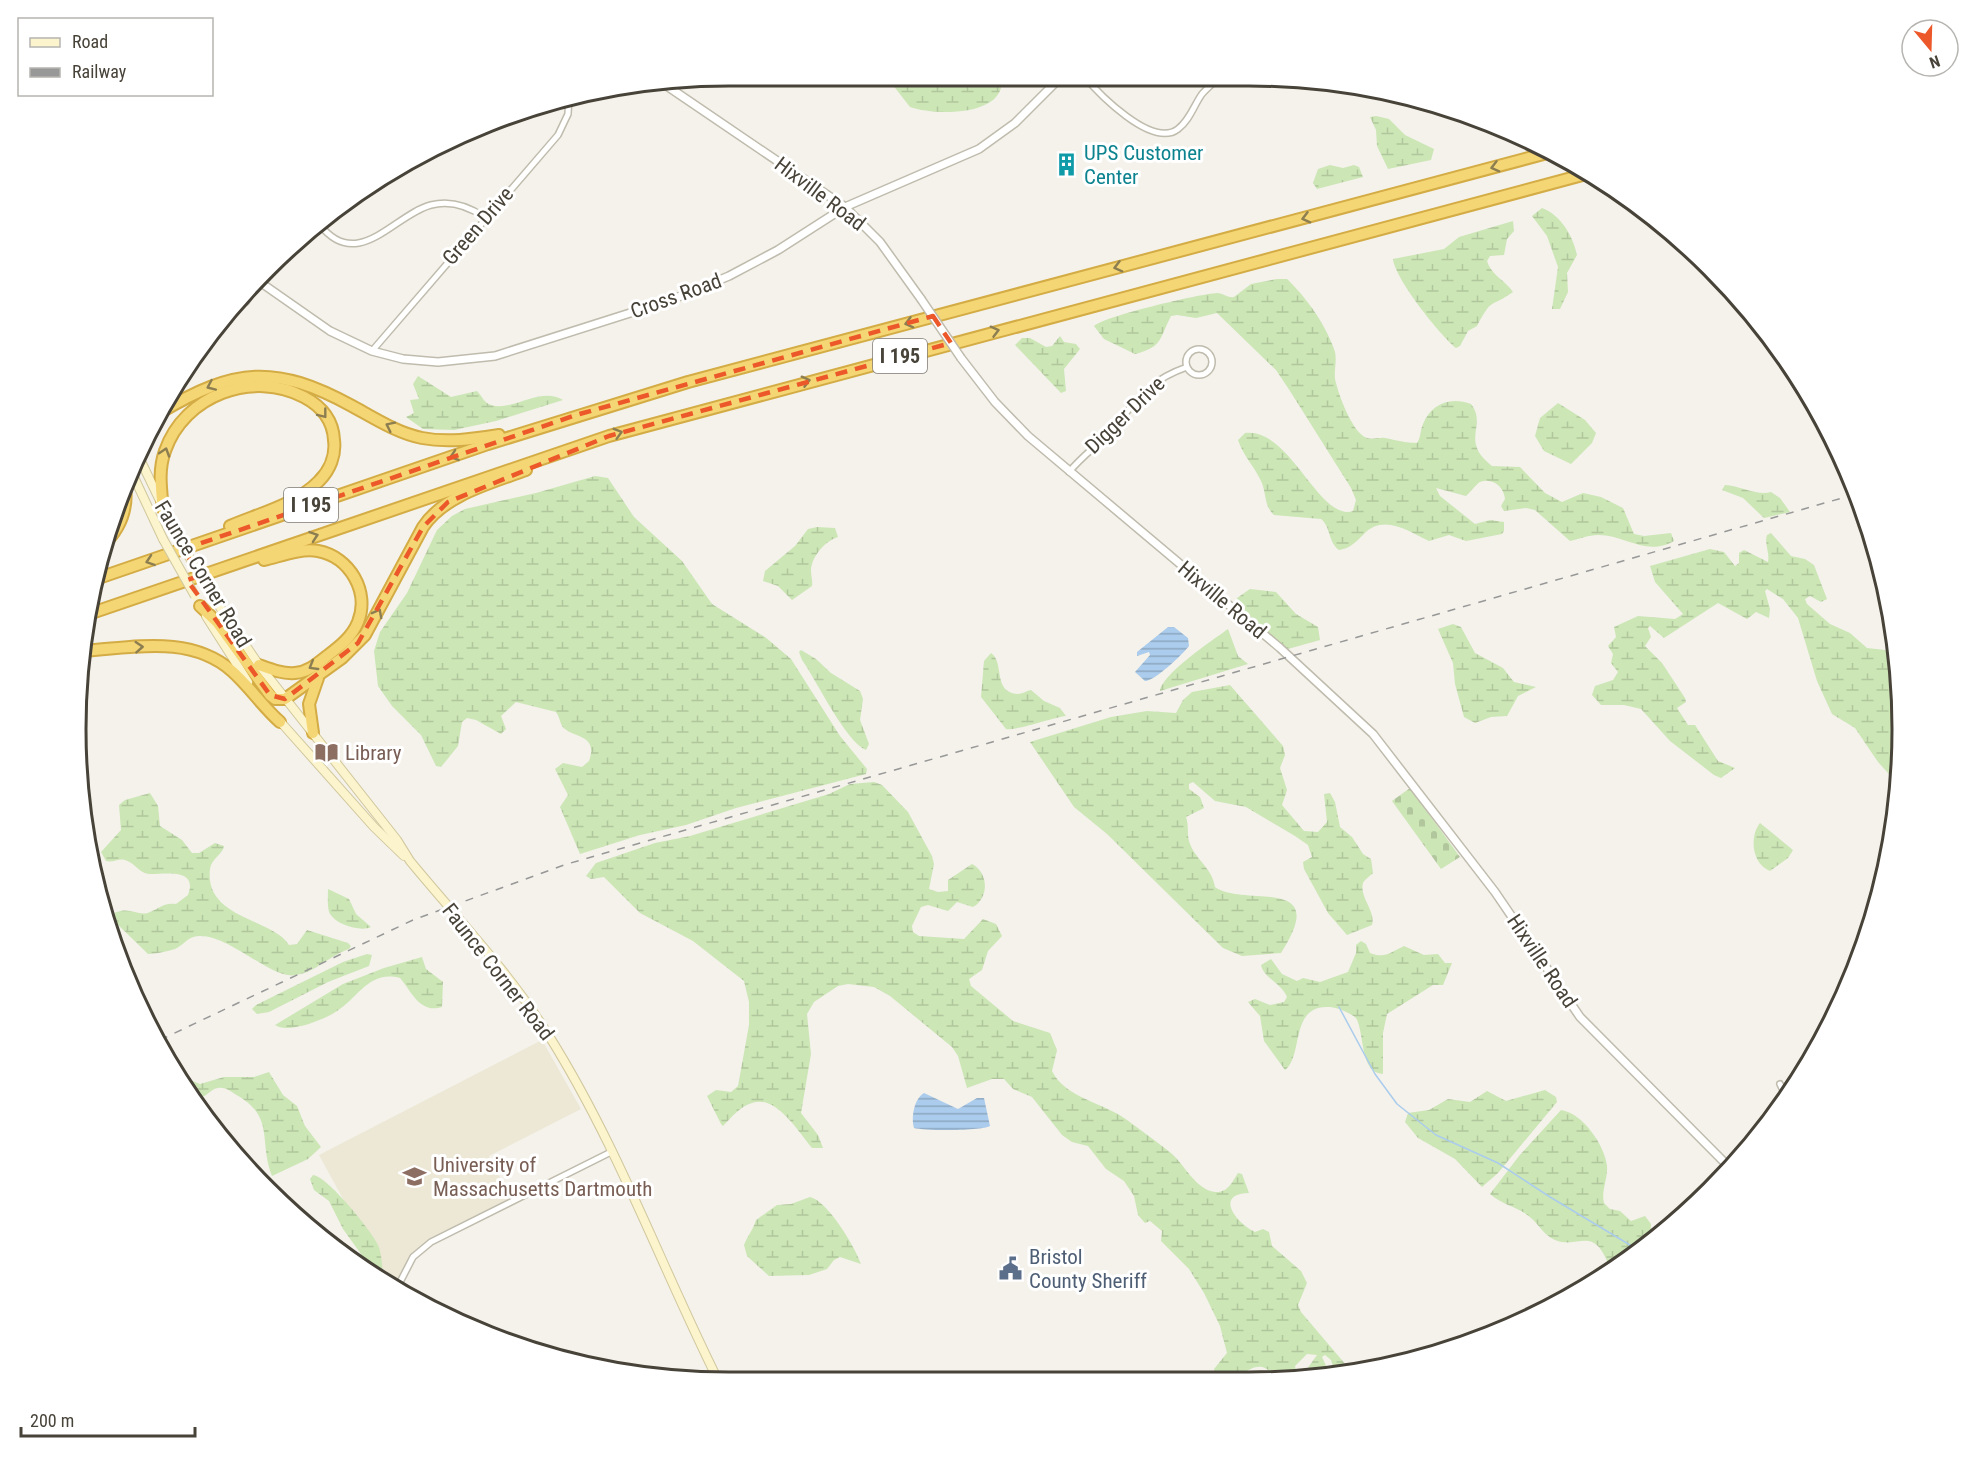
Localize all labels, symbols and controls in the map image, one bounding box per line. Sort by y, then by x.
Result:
legend [18,18,213,96]
north arrow [1900,18,1960,78]
text: Road [72,31,108,52]
text: N [1927,51,1942,72]
text: Railway [72,61,127,82]
place label: UPS Customer Center [1084,141,1203,189]
street label: Hixville Road [770,152,870,236]
building icon: UPS Customer Center [1053,152,1079,178]
one-way arrow [1490,160,1500,173]
street label: Green Drive [438,182,518,270]
one-way arrow [1302,210,1312,223]
one-way arrow [1113,260,1123,273]
street label: Cross Road [627,269,725,323]
one-way arrow [904,315,914,328]
one-way arrow [990,326,1000,339]
road number: I 195 [873,339,927,373]
street label: Digger Drive [1081,371,1170,459]
one-way arrow [800,376,811,388]
one-way arrow [206,379,217,391]
one-way arrow [316,407,327,418]
one-way arrow [385,422,396,434]
one-way arrow [612,428,623,440]
one-way arrow [158,447,171,458]
one-way arrow [449,448,460,461]
road number: I 195 [284,488,338,522]
street label: Faunce Corner Road [150,496,256,652]
one-way arrow [308,530,319,543]
one-way arrow [145,553,156,566]
street label: Hixville Road [1173,556,1271,644]
one-way arrow [371,609,382,619]
one-way arrow [134,641,144,654]
one-way arrow [309,658,319,670]
library icon: Library [314,740,340,766]
place label: Library [345,741,402,765]
street label: Faunce Corner Road [437,899,559,1045]
street label: Hixville Road [1502,910,1582,1012]
place label: University of Massachusetts Dartmouth [433,1153,652,1201]
school or university icon: University of Massachusetts Dartmouth [402,1164,428,1190]
place label: Bristol County Sheriff [1029,1245,1147,1293]
public building icon: Bristol County Sheriff [998,1256,1024,1282]
scale bar [21,1400,195,1438]
text: 200 m [30,1410,74,1431]

